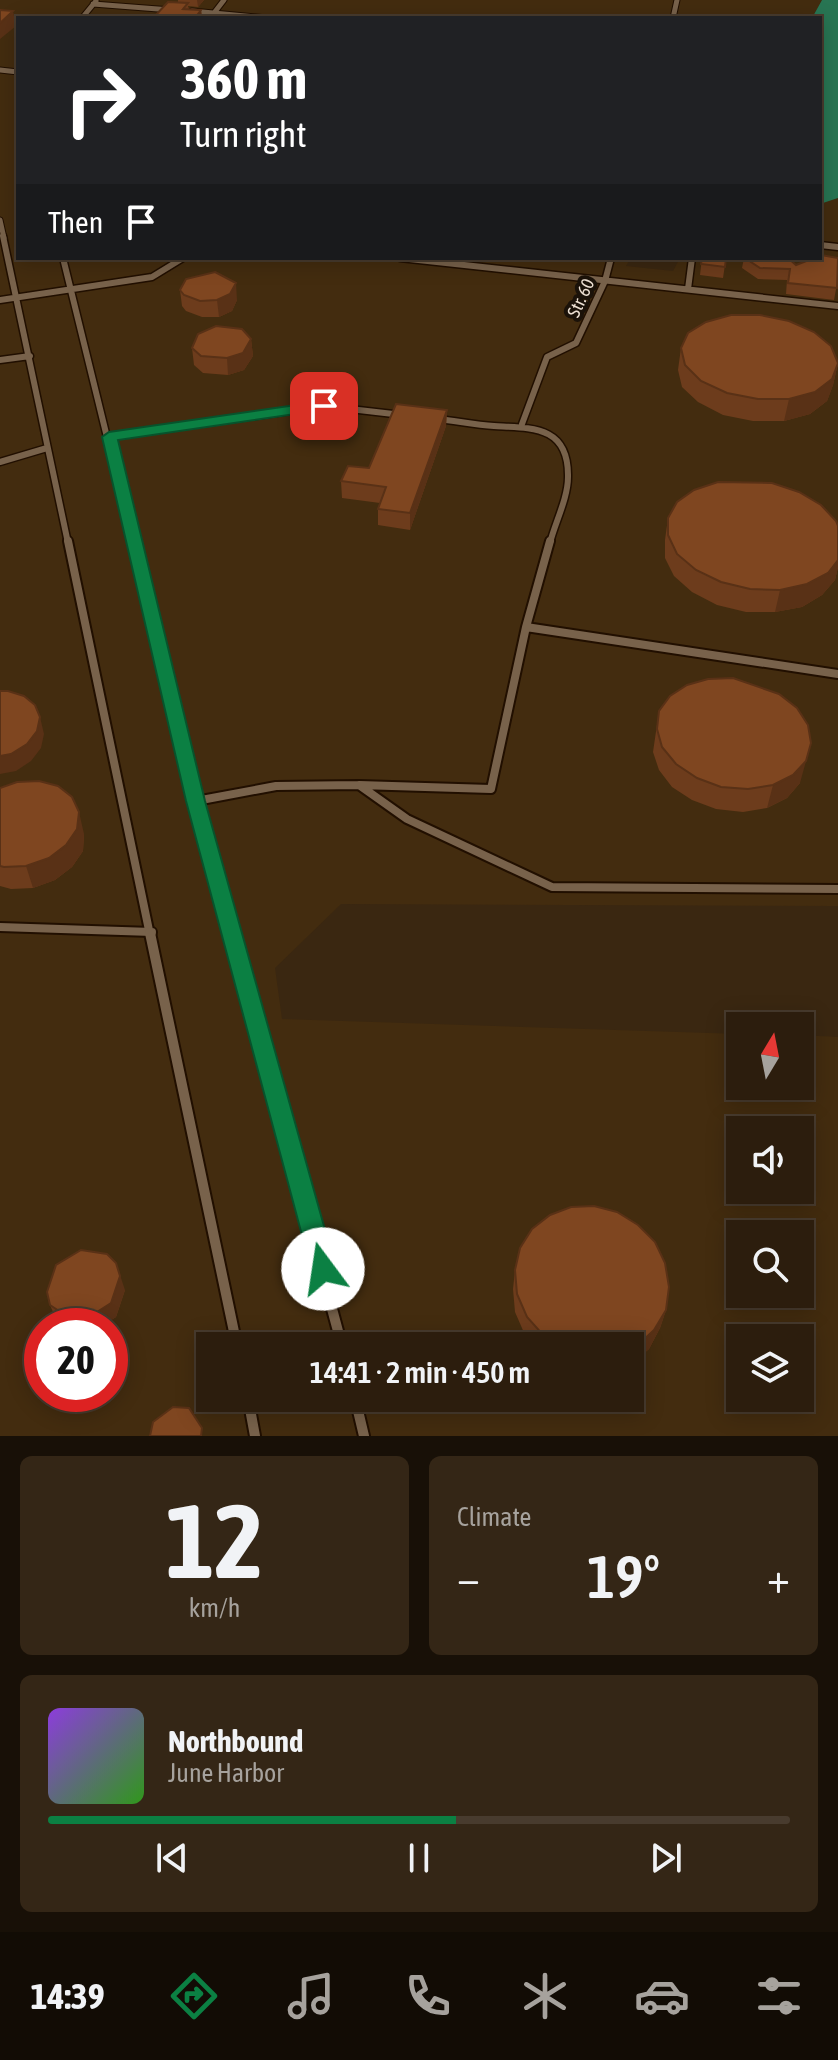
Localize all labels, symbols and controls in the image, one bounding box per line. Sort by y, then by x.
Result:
text: 360 m [180,47,307,111]
icon: right [48,48,152,152]
text: Turn right [180,113,307,155]
icon: arrive [119,200,163,244]
text: Then [48,205,103,239]
street label: Str. 60 [563,275,599,320]
pin [290,372,358,440]
icon: arrive [302,384,346,428]
north arrow [726,1012,814,1100]
map controls [726,1012,814,1412]
button: sound [726,1116,814,1204]
button: search [726,1220,814,1308]
position arrow [281,1227,365,1311]
speed limit sign: 20 [24,1308,128,1412]
button: layers [726,1324,814,1412]
text: 14:41 · 2 min · 450 m [310,1355,530,1389]
text: 12 [166,1481,263,1600]
text: Climate [457,1502,531,1532]
text: 19° [587,1542,660,1611]
text: − [457,1552,480,1602]
text: + [767,1552,790,1602]
text: km/h [189,1593,240,1623]
text: Northbound [168,1724,303,1758]
text: June Harbor [168,1758,284,1788]
icon: previous [150,1836,194,1880]
icon: pause [397,1836,441,1880]
icon: next [644,1836,688,1880]
icon: directions [166,1968,222,2024]
icon: music [283,1968,339,2024]
icon: phone [400,1968,456,2024]
icon: climate [517,1968,573,2024]
icon: car [634,1968,690,2024]
icon: filters [751,1968,807,2024]
text: 14:39 [31,1975,105,2017]

